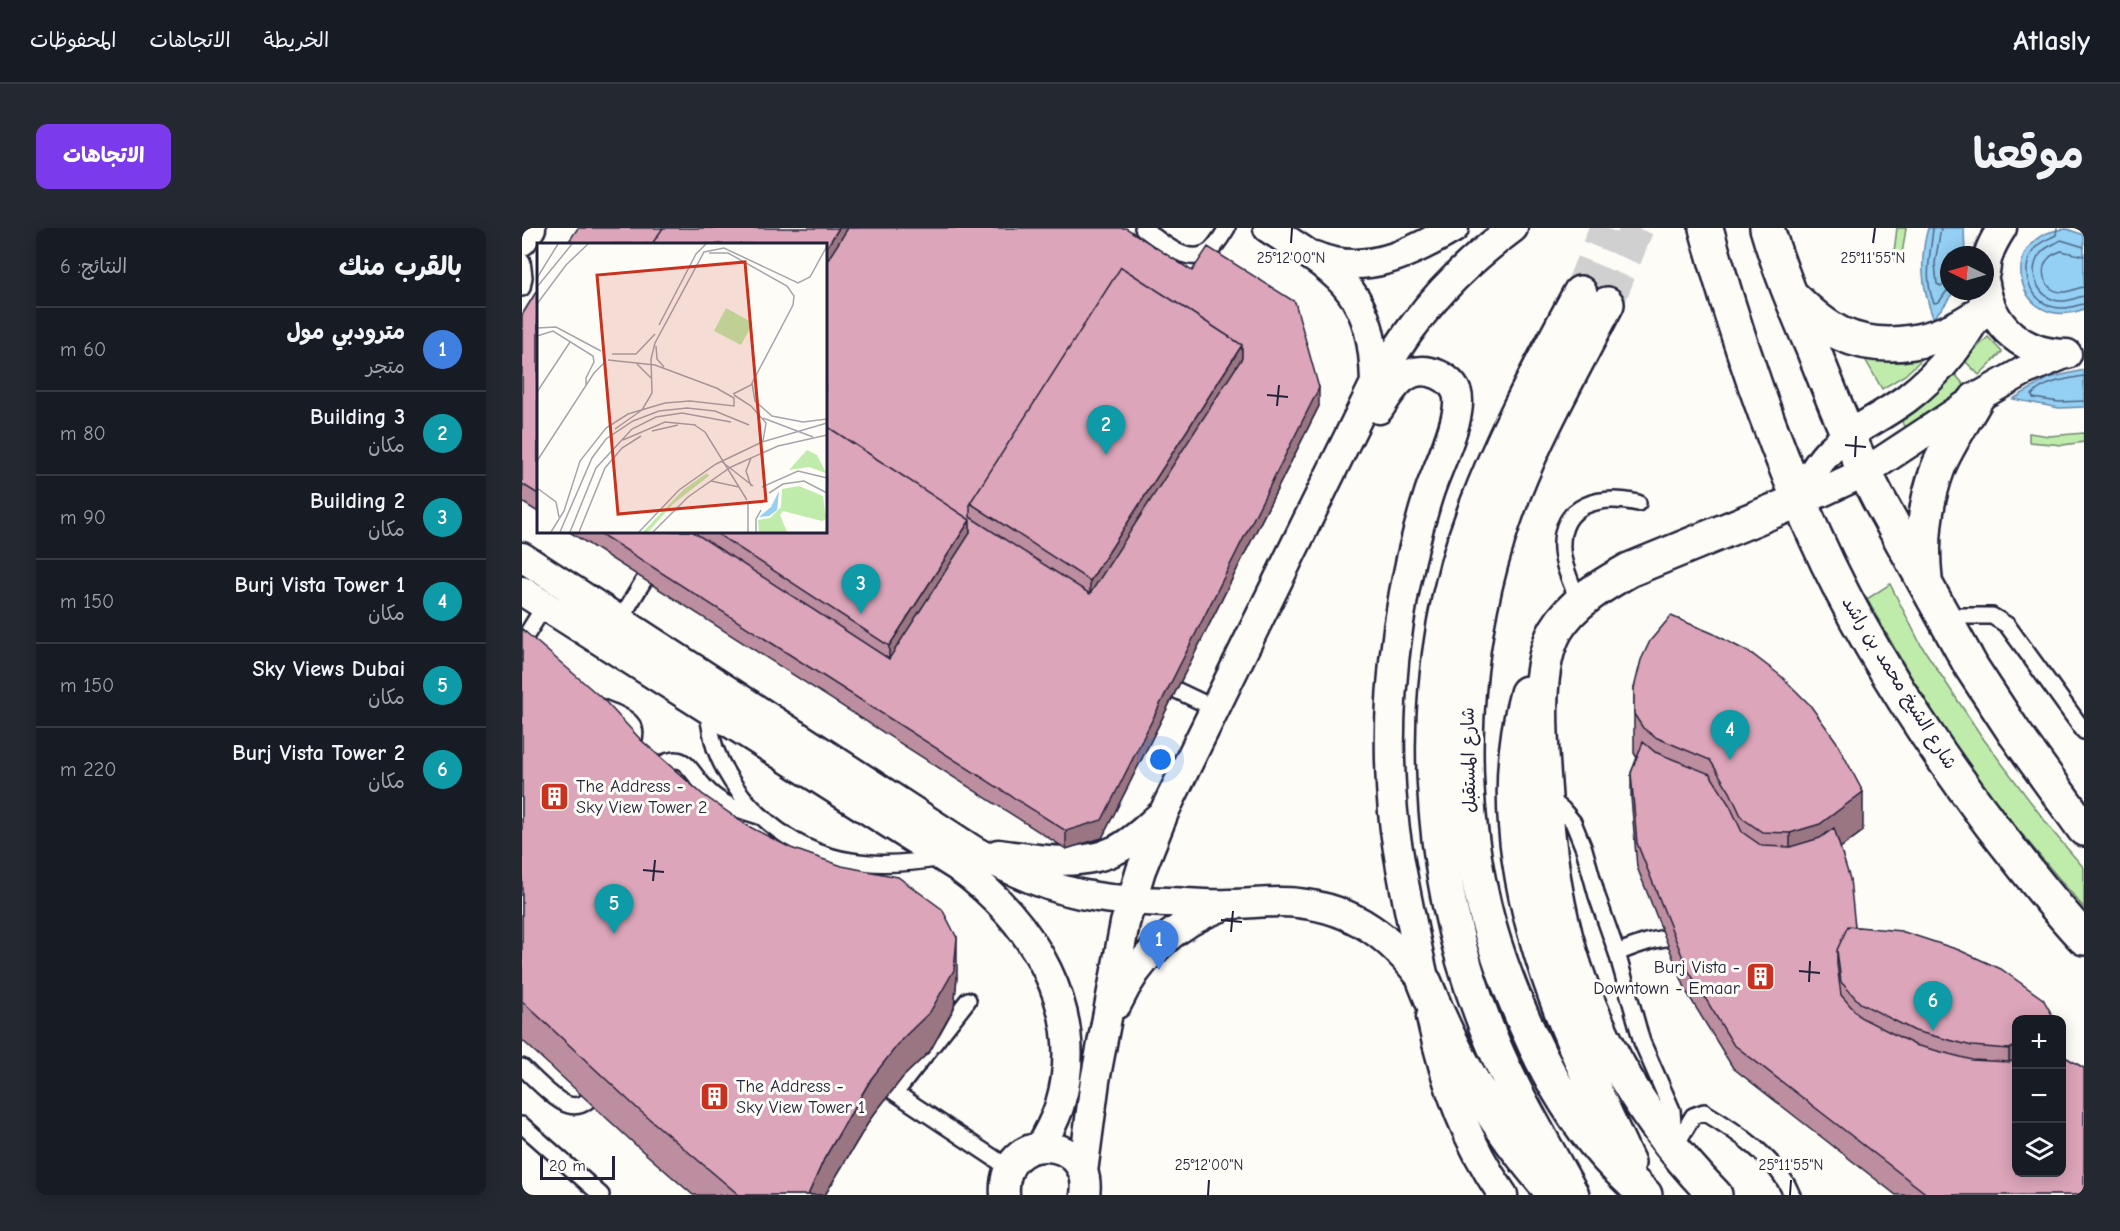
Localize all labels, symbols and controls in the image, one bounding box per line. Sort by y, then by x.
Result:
text: Atlasly [2013,25,2090,57]
text: المحفوظات [30,28,116,52]
text: الاتجاهات [149,28,231,52]
text: الخريطة [264,28,329,52]
button: الاتجاهات [36,124,171,189]
text: موقعنا [1973,130,2084,179]
inset map [537,243,826,532]
north arrow [1940,246,1994,300]
text: 25°12'00"N [1257,249,1325,267]
text: 25°11'55"N [1841,249,1905,267]
text: بالقرب منك [339,252,462,282]
text: النتائج: 6 [60,255,127,278]
text: مترودبي مول [286,319,405,345]
text: 60 m [60,338,106,361]
text: 1 [439,338,446,361]
text: متجر [366,355,405,378]
text: Building 3 [310,404,405,430]
pin: 2 [1086,406,1126,455]
text: 80 m [60,422,106,445]
text: 2 [438,422,447,445]
text: مكان [368,434,405,457]
text: Building 2 [310,488,405,514]
text: 90 m [60,506,106,529]
text: 3 [438,506,447,529]
text: مكان [368,518,405,541]
pin: 3 [842,564,880,614]
text: Burj Vista Tower 1 [235,572,405,598]
text: 150 m [60,590,114,613]
text: 4 [438,590,447,613]
street label: شارع الشيخ محمد بن راشد [1836,593,1961,774]
text: مكان [368,602,405,625]
text: Sky Views Dubai [252,656,405,682]
text: 150 m [60,674,114,697]
text: 5 [437,674,448,697]
text: مكان [368,686,405,709]
street label: شارع المستقبل [1458,707,1481,813]
pin: 4 [1710,710,1750,760]
text: Burj Vista Tower 2 [232,740,405,766]
your location [1146,745,1175,774]
text: 220 m [60,758,116,781]
text: 6 [437,758,448,781]
text: مكان [368,770,405,793]
place label: The Address - Sky View Tower 2 [576,776,707,818]
building icon: The Address - Sky View Tower 2 [539,780,571,812]
pin: 5 [594,884,634,934]
pin: 1 [1140,920,1178,970]
place label: Burj Vista - Downtown - Emaar [1593,957,1741,999]
building icon: Burj Vista - Downtown - Emaar [1745,961,1777,993]
pin: 6 [1914,982,1952,1031]
map controls [2012,1015,2066,1177]
button: + [2012,1015,2066,1069]
button: − [2012,1069,2066,1123]
place label: The Address - Sky View Tower 1 [736,1076,865,1118]
building icon: The Address - Sky View Tower 1 [699,1080,731,1112]
button: layers [2012,1123,2066,1177]
scale bar [540,1153,615,1180]
text: 25°12'00"N [1175,1156,1243,1174]
text: 25°11'55"N [1759,1156,1823,1174]
text: 20 m [549,1157,586,1175]

